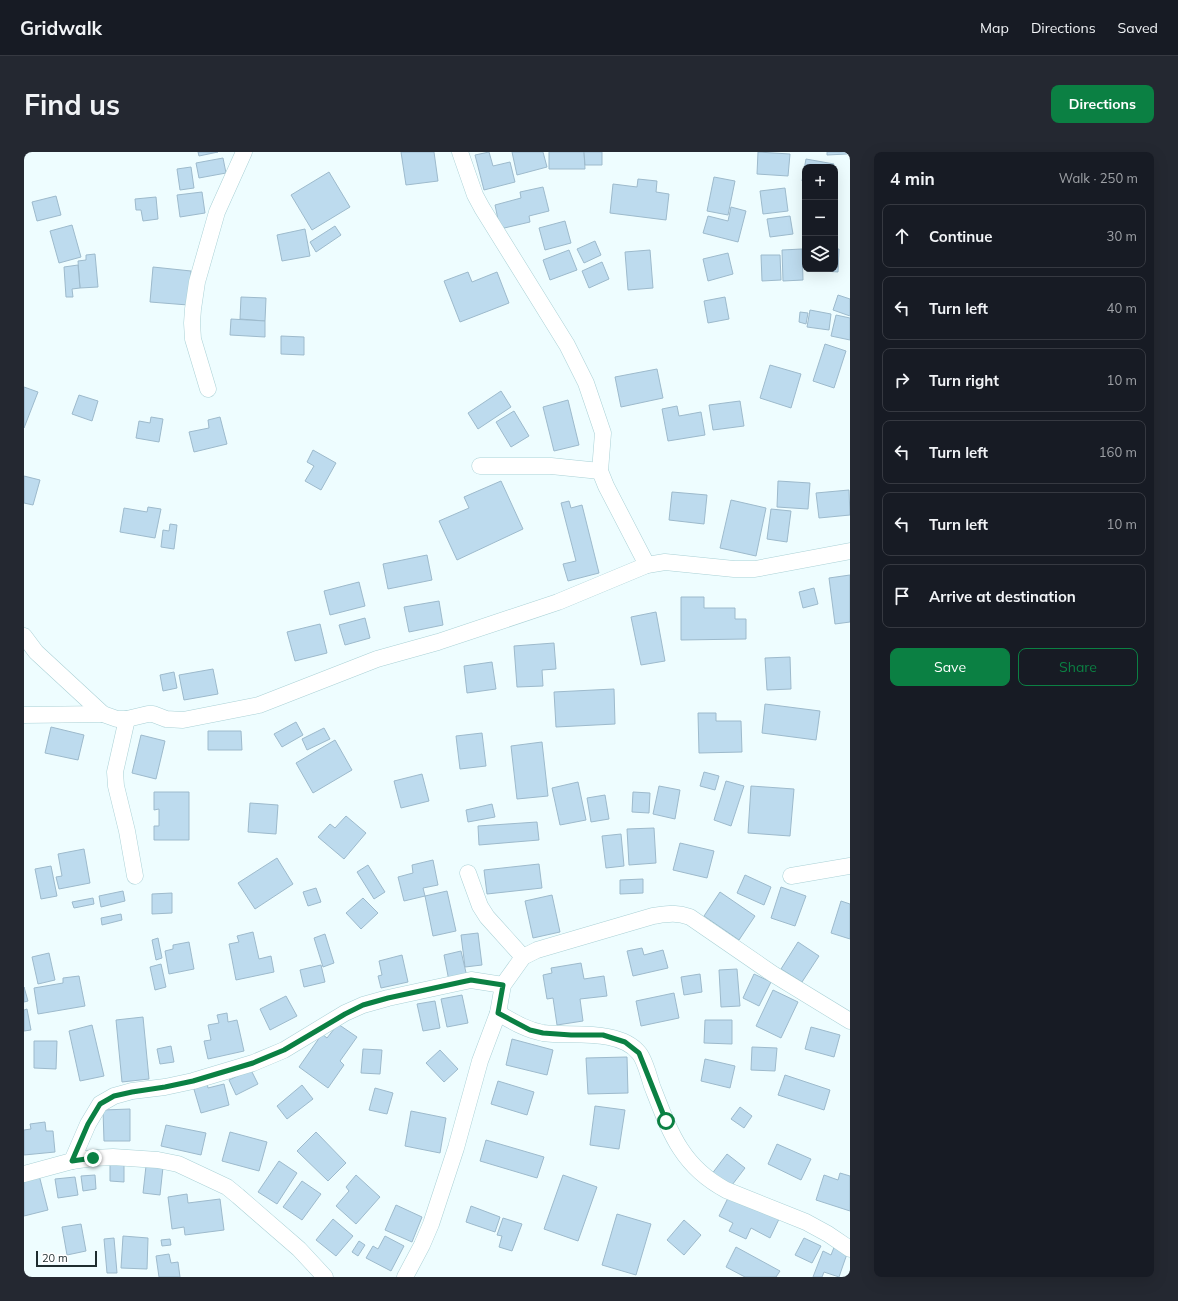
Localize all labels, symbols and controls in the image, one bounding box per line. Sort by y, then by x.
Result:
text: Gridwalk [20,16,102,40]
text: Map [980,19,1009,37]
text: Directions [1031,19,1096,37]
text: Saved [1118,19,1158,37]
button: Directions [1051,85,1154,123]
text: Find us [24,87,120,122]
map controls [802,164,838,272]
button: + [802,164,838,200]
text: 4 min [890,168,935,189]
text: Walk · 250 m [1059,170,1138,186]
button: − [802,200,838,236]
icon: ahead [891,225,913,247]
text: Continue [929,227,992,246]
text: 30 m [1107,228,1137,244]
button: layers [802,236,838,272]
icon: left [891,297,913,319]
text: Turn left [929,299,988,318]
text: 40 m [1107,300,1137,316]
icon: right [891,369,913,391]
text: Turn right [929,371,999,390]
text: 10 m [1107,372,1137,388]
icon: left [891,441,913,463]
text: Turn left [929,443,988,462]
text: 160 m [1099,444,1137,460]
icon: left [891,513,913,535]
text: Turn left [929,515,988,534]
text: 10 m [1107,516,1137,532]
icon: arrive [891,585,913,607]
text: Arrive at destination [929,587,1076,606]
button: Save [890,648,1010,686]
button: Share [1018,648,1138,686]
route start [657,1112,675,1130]
route end [84,1149,102,1167]
scale bar [36,1249,97,1268]
text: 20 m [42,1251,68,1265]

